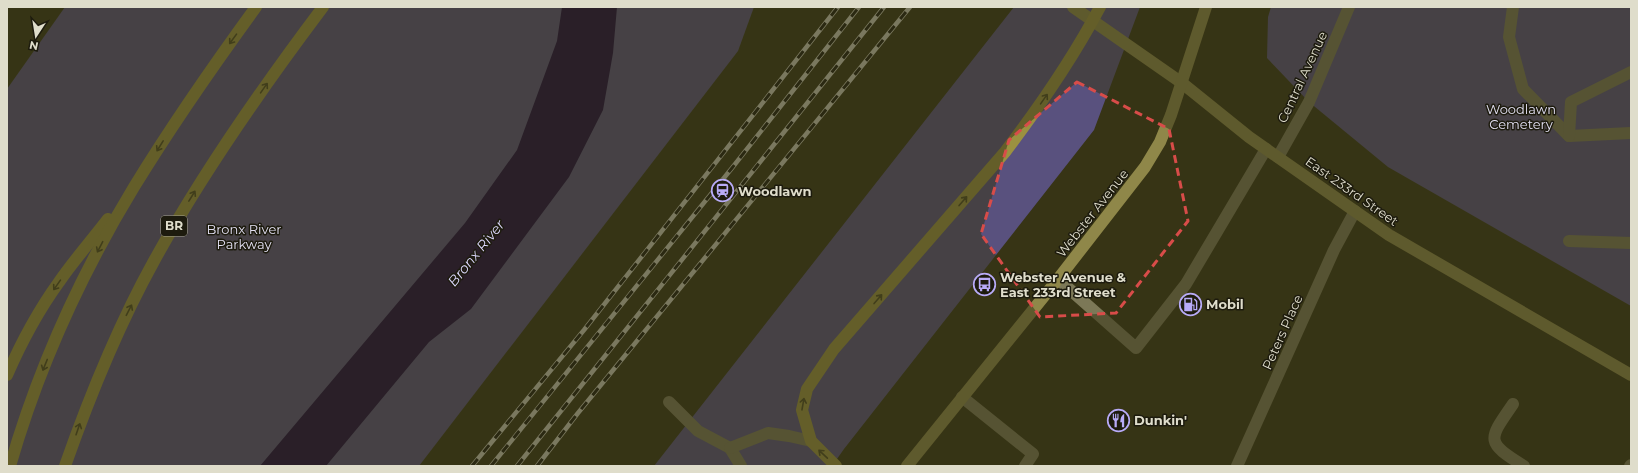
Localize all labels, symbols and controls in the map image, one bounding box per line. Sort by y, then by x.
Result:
north arrow [16,16,56,56]
street label: Central Avenue [1274,29,1330,125]
one-way arrow [229,33,237,44]
text: N [28,38,40,54]
one-way arrow [260,83,268,94]
one-way arrow [1040,94,1048,105]
park label: Woodlawn Cemetery [1486,101,1556,132]
one-way arrow [155,140,163,152]
street label: East 233rd Street [1302,153,1402,229]
street label: Webster Avenue [1053,166,1131,260]
station icon: Woodlawn [709,178,735,204]
place label: Woodlawn [738,183,811,199]
one-way arrow [188,191,196,202]
one-way arrow [959,196,968,206]
road number: BR [161,216,187,236]
water label: Bronx River [444,216,509,290]
park label: Bronx River Parkway [207,221,281,252]
one-way arrow [96,241,103,253]
place label: Webster Avenue & East 233rd Street [1000,269,1127,300]
bus stop icon: Webster Avenue & East 233rd Street [972,271,998,297]
one-way arrow [53,279,61,290]
fuel station icon: Mobil [1178,291,1204,317]
street label: Peters Place [1258,292,1306,372]
one-way arrow [873,293,882,304]
place label: Mobil [1206,296,1244,312]
one-way arrow [126,304,133,316]
one-way arrow [41,358,48,370]
one-way arrow [800,397,808,410]
restaurant icon: Dunkin' [1105,407,1131,433]
place label: Dunkin' [1134,412,1187,428]
one-way arrow [75,423,82,436]
one-way arrow [818,449,828,459]

